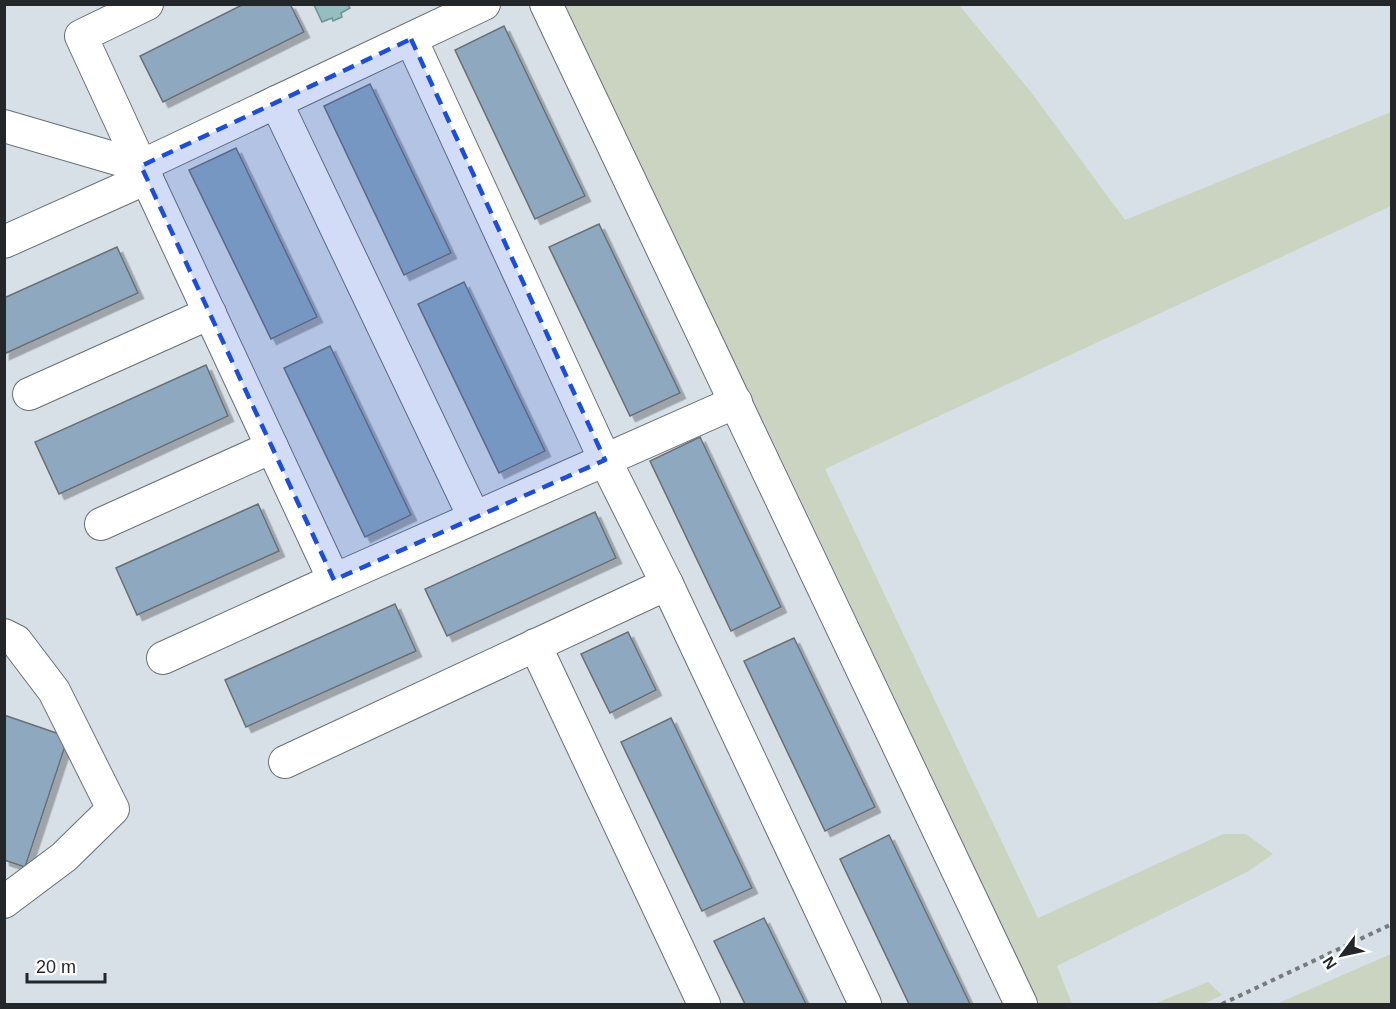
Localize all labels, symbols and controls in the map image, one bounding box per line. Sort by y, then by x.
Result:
north arrow [1312,925,1372,985]
scale bar [27,946,105,984]
text: N [1320,953,1340,972]
text: 20 m [36,957,76,977]

